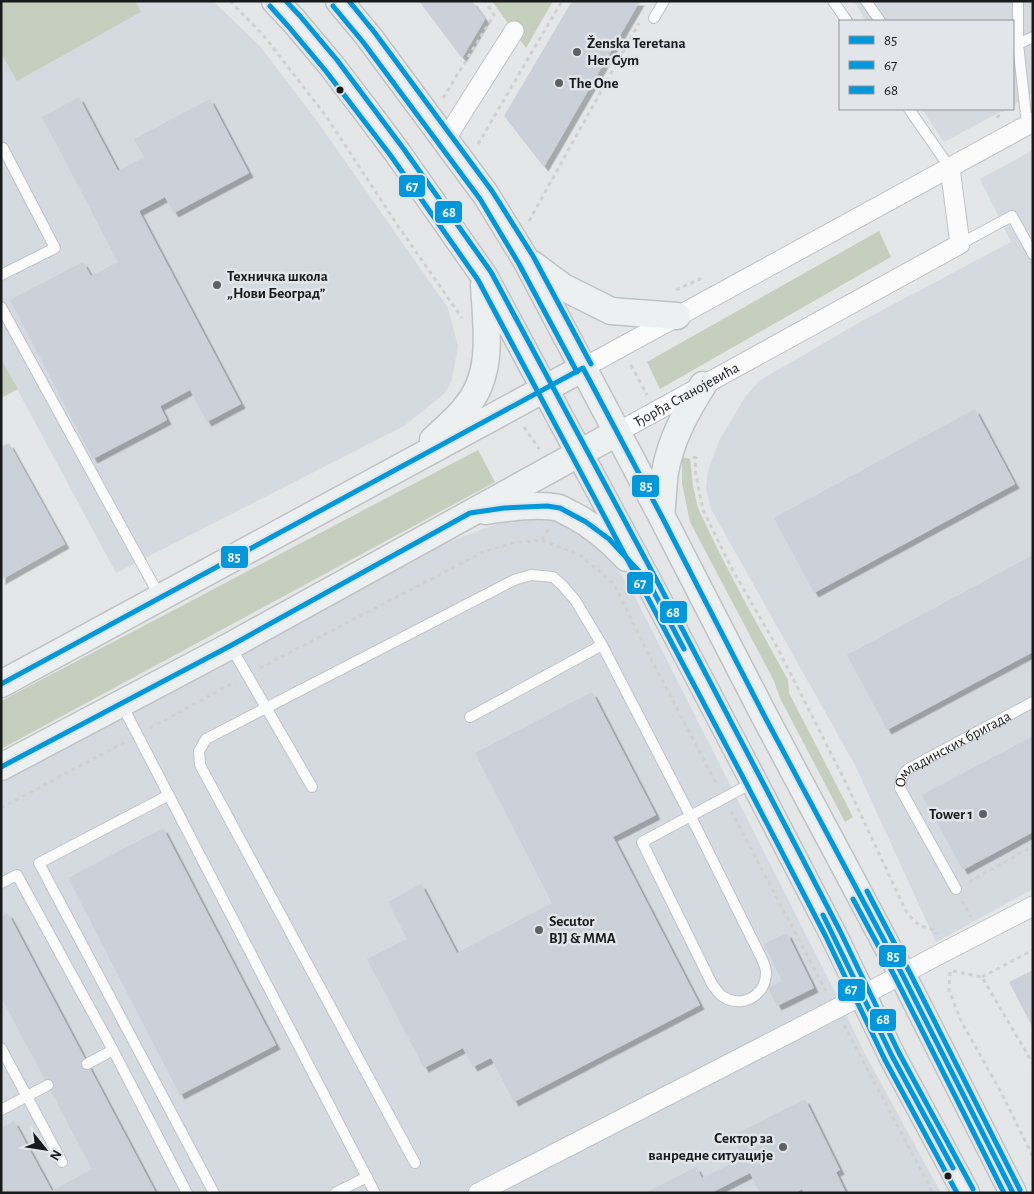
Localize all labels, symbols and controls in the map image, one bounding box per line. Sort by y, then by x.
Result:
legend [839,20,1014,110]
text: 85 [884,33,897,48]
place label: Ženska Teretana Her Gym [587,35,686,68]
marker: Ženska Teretana Her Gym [571,46,583,58]
text: 67 [884,58,897,73]
place label: The One [569,76,619,91]
marker: The One [553,77,565,89]
text: 68 [884,83,898,98]
unlabelled marker [335,85,345,95]
line badge: 67 [398,174,426,198]
text: 67 [406,180,418,194]
line badge: 68 [434,200,463,224]
text: 68 [442,206,456,220]
place label: Техничка школа „Нови Београд” [227,269,328,301]
marker: Техничка школа „Нови Београд” [211,279,223,291]
street label: Ђорђа Станојевића [631,359,742,429]
line badge: 85 [631,474,660,498]
text: 85 [640,480,652,494]
line badge: 85 [220,545,249,569]
text: 85 [228,551,240,565]
line badge: 67 [626,571,654,595]
text: 67 [634,577,646,591]
line badge: 68 [659,600,688,624]
text: 68 [666,606,680,620]
street label: Омладинских бригада [892,708,1013,788]
place label: Tower 1 [929,807,973,822]
marker: Tower 1 [977,808,989,820]
place label: Secutor BJJ & MMA [549,914,616,946]
marker: Secutor BJJ & MMA [533,924,545,936]
line badge: 85 [878,944,907,968]
text: 85 [887,950,899,964]
line badge: 67 [837,978,866,1002]
text: 67 [845,983,857,997]
line badge: 68 [869,1008,897,1032]
text: 68 [876,1013,890,1027]
north arrow [20,1124,70,1174]
place label: Сектор за ванредне ситуације [648,1131,773,1163]
marker: Сектор за ванредне ситуације [777,1141,789,1153]
text: N [47,1147,64,1163]
unlabelled marker [943,1171,953,1181]

